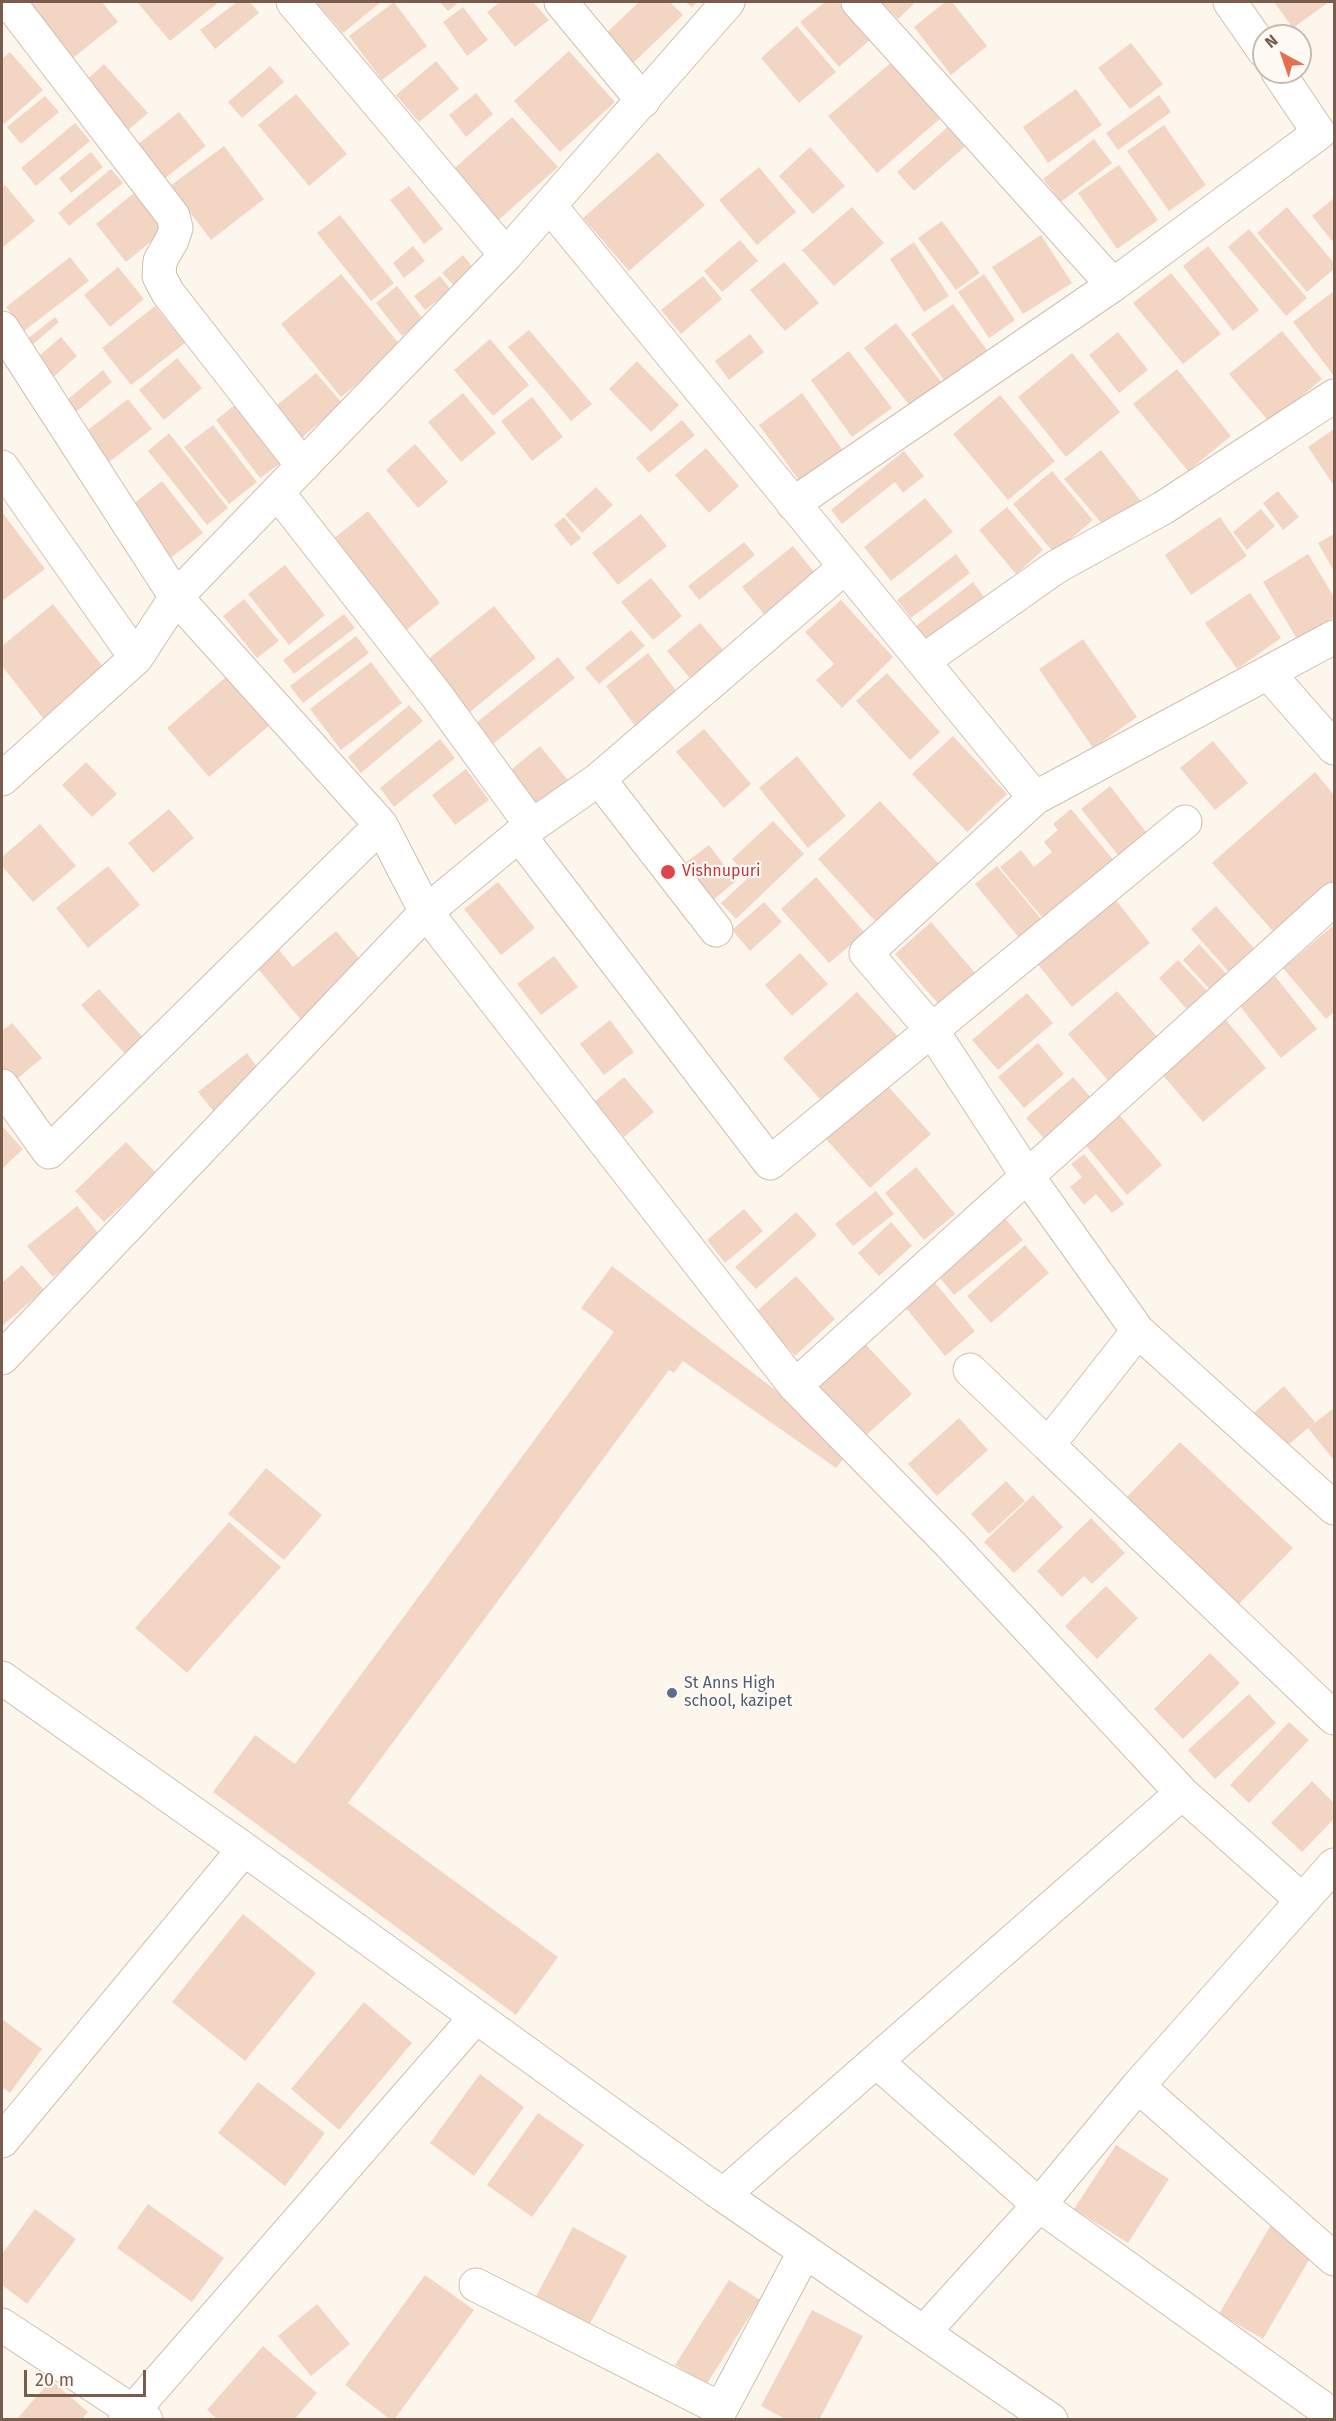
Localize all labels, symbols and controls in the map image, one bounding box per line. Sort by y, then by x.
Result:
north arrow [1252,24,1312,84]
text: N [1261,31,1282,52]
place label: Vishnupuri [682,862,760,882]
marker: Vishnupuri [659,863,677,881]
place label: St Anns High school, kazipet [684,1674,792,1712]
marker: St Anns High school, kazipet [665,1686,679,1700]
scale bar [27,2358,148,2396]
text: 20 m [35,2369,74,2391]

